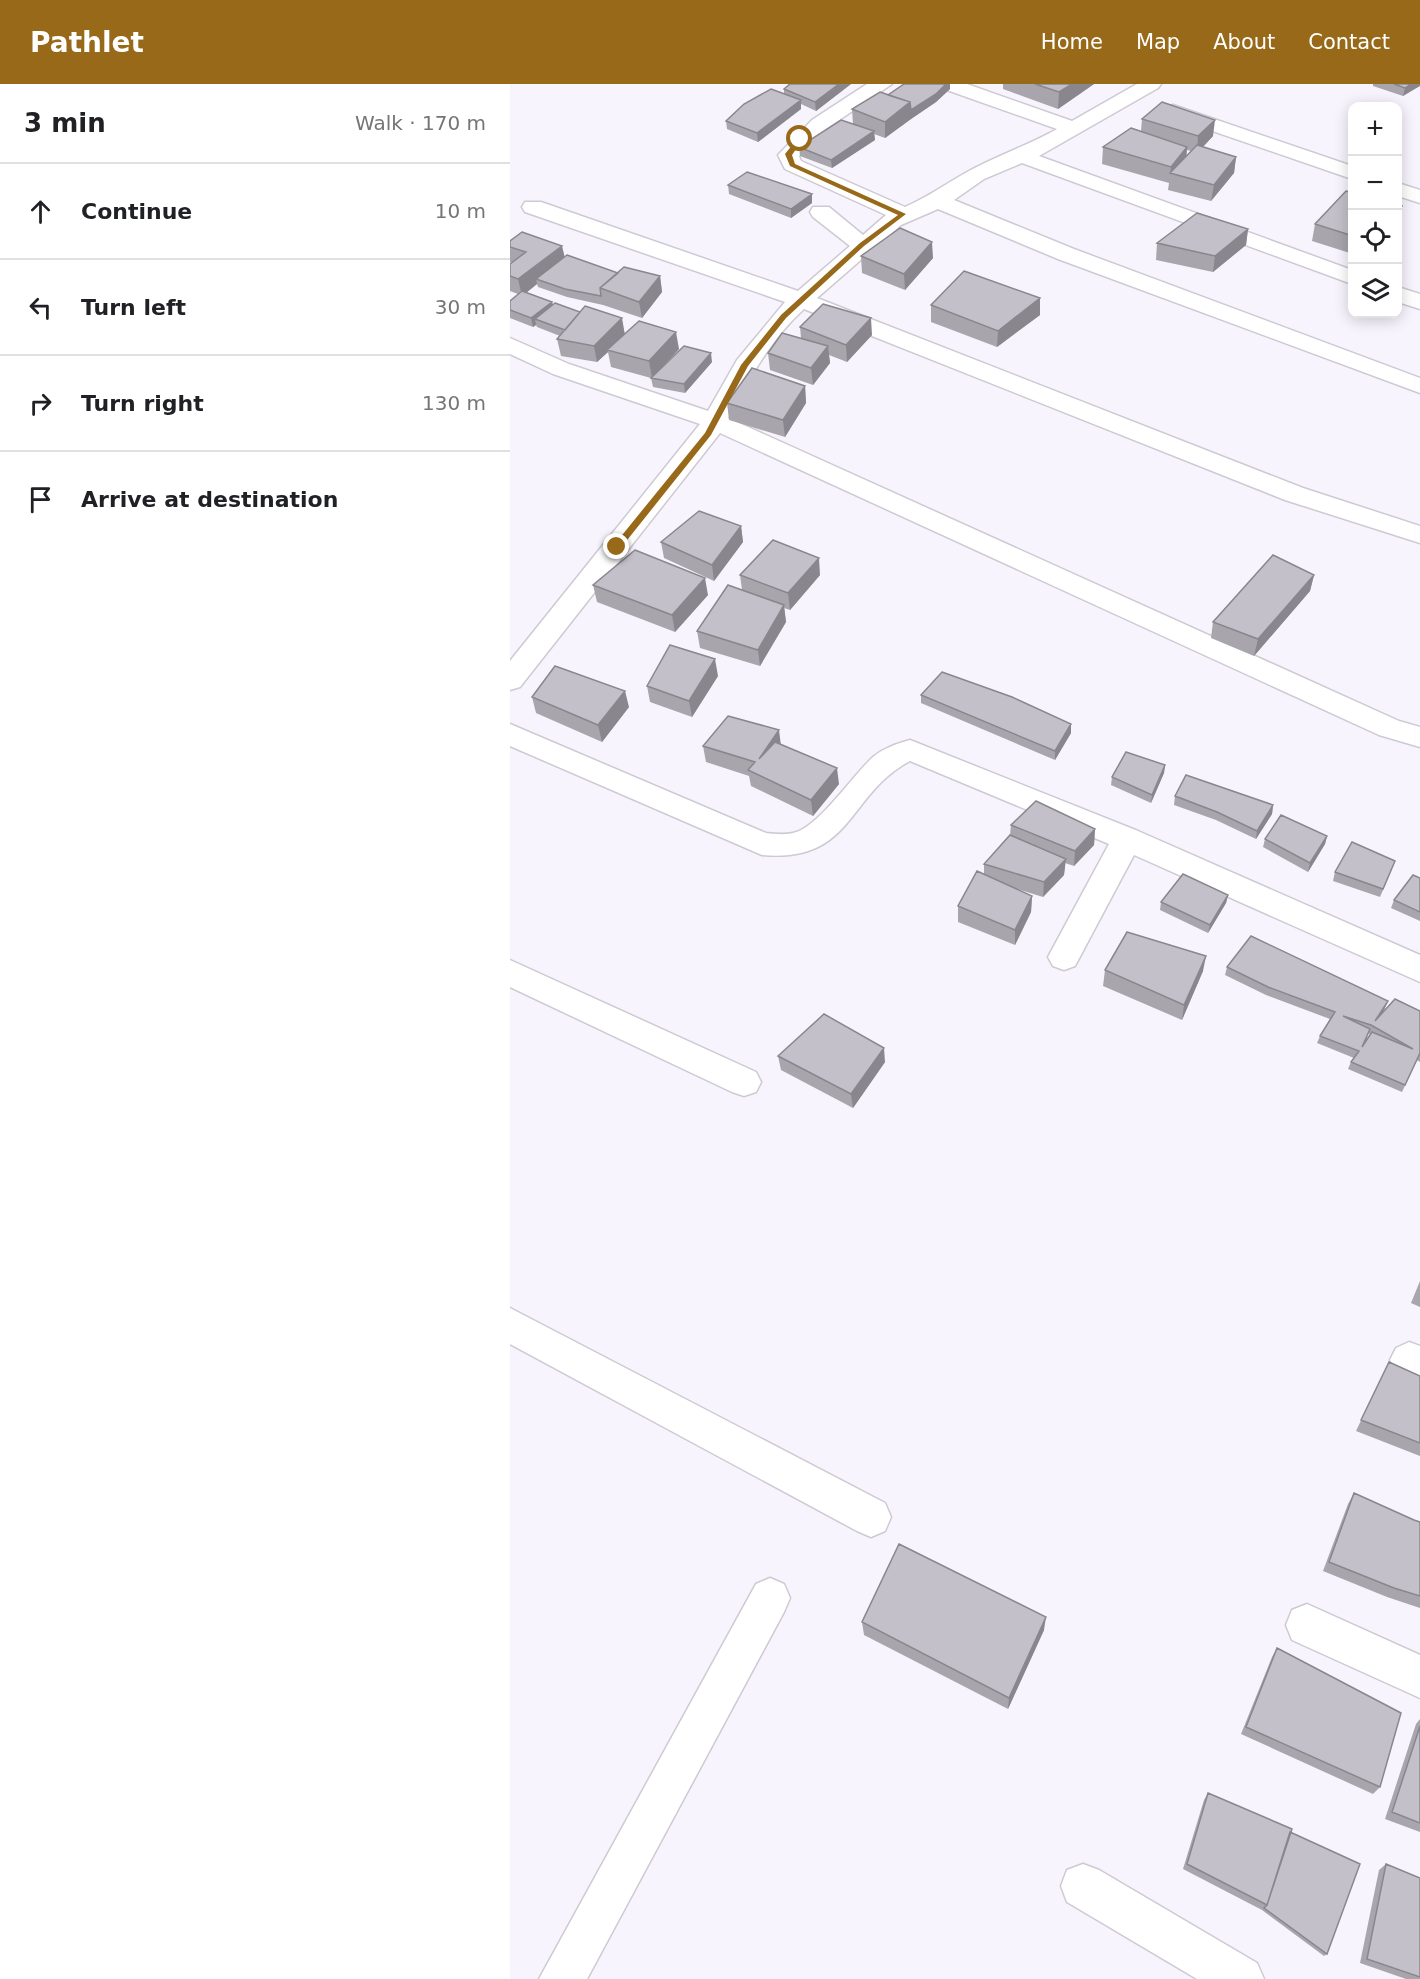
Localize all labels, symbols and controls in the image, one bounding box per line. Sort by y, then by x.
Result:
text: Pathlet [30,26,144,59]
text: Home [1041,30,1103,54]
text: Map [1136,30,1180,54]
text: About [1213,30,1275,54]
text: Contact [1308,30,1390,54]
map controls [1348,102,1402,318]
button: + [1348,102,1402,156]
text: 3 min [24,108,106,138]
text: Walk · 170 m [355,111,486,135]
route start [786,125,812,151]
button: − [1348,156,1402,210]
icon: ahead [24,195,57,228]
text: Continue [81,199,192,224]
text: 10 m [435,199,486,223]
button: locate [1348,210,1402,264]
button: layers [1348,264,1402,318]
icon: left [24,291,57,324]
text: Turn left [81,295,186,320]
text: 30 m [435,295,486,319]
icon: right [24,387,57,420]
text: Turn right [81,391,204,416]
text: 130 m [422,391,486,415]
icon: arrive [24,483,57,516]
text: Arrive at destination [81,487,338,512]
route end [603,533,629,559]

